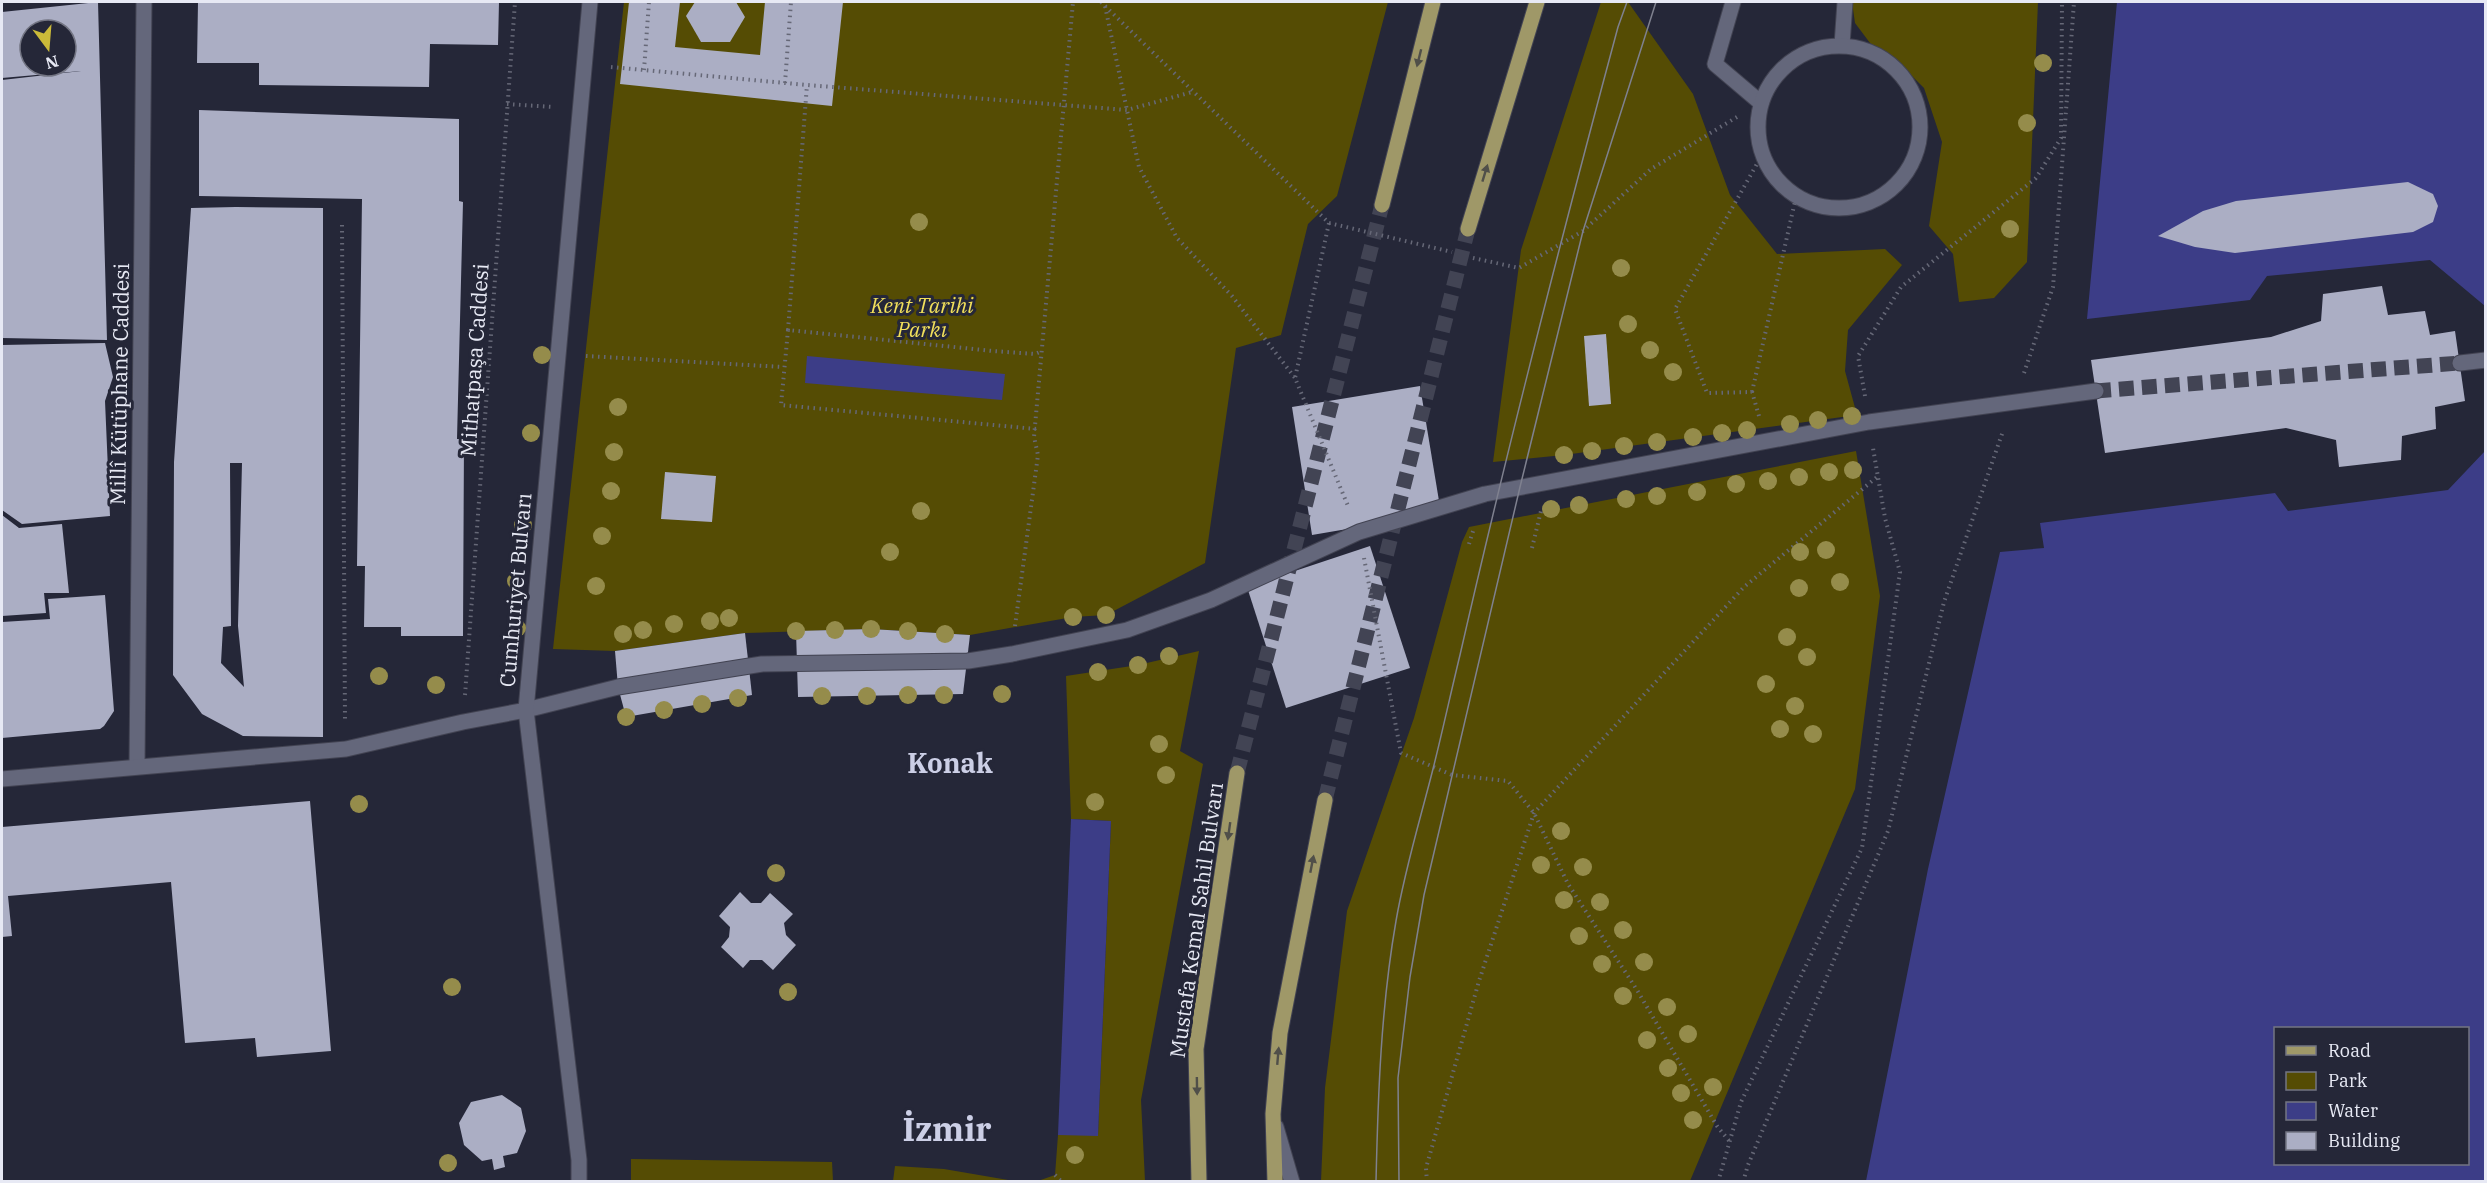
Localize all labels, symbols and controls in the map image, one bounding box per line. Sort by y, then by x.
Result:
north arrow [18,18,78,78]
one-way arrow [1414,49,1423,67]
text: N [43,51,61,74]
one-way arrow [1481,164,1490,182]
street label: Mithatpaşa Caddesi [453,262,495,458]
street label: Millî Kütüphane Caddesi [103,263,135,505]
park label: Kent Tarihi Parkı [869,291,974,343]
street label: Cumhuriyet Bulvarı [493,492,537,688]
district label: Konak [907,745,993,780]
street label: Mustafa Kemal Sahil Bulvarı [1163,780,1229,1060]
one-way arrow [1224,821,1233,840]
one-way arrow [1308,855,1317,874]
legend [2274,1027,2469,1165]
text: Road [2328,1039,2371,1062]
one-way arrow [1273,1046,1283,1065]
text: Park [2328,1069,2368,1092]
one-way arrow [1192,1077,1202,1096]
text: Water [2328,1099,2378,1122]
district label: İzmir [902,1107,992,1150]
text: Building [2328,1129,2400,1152]

